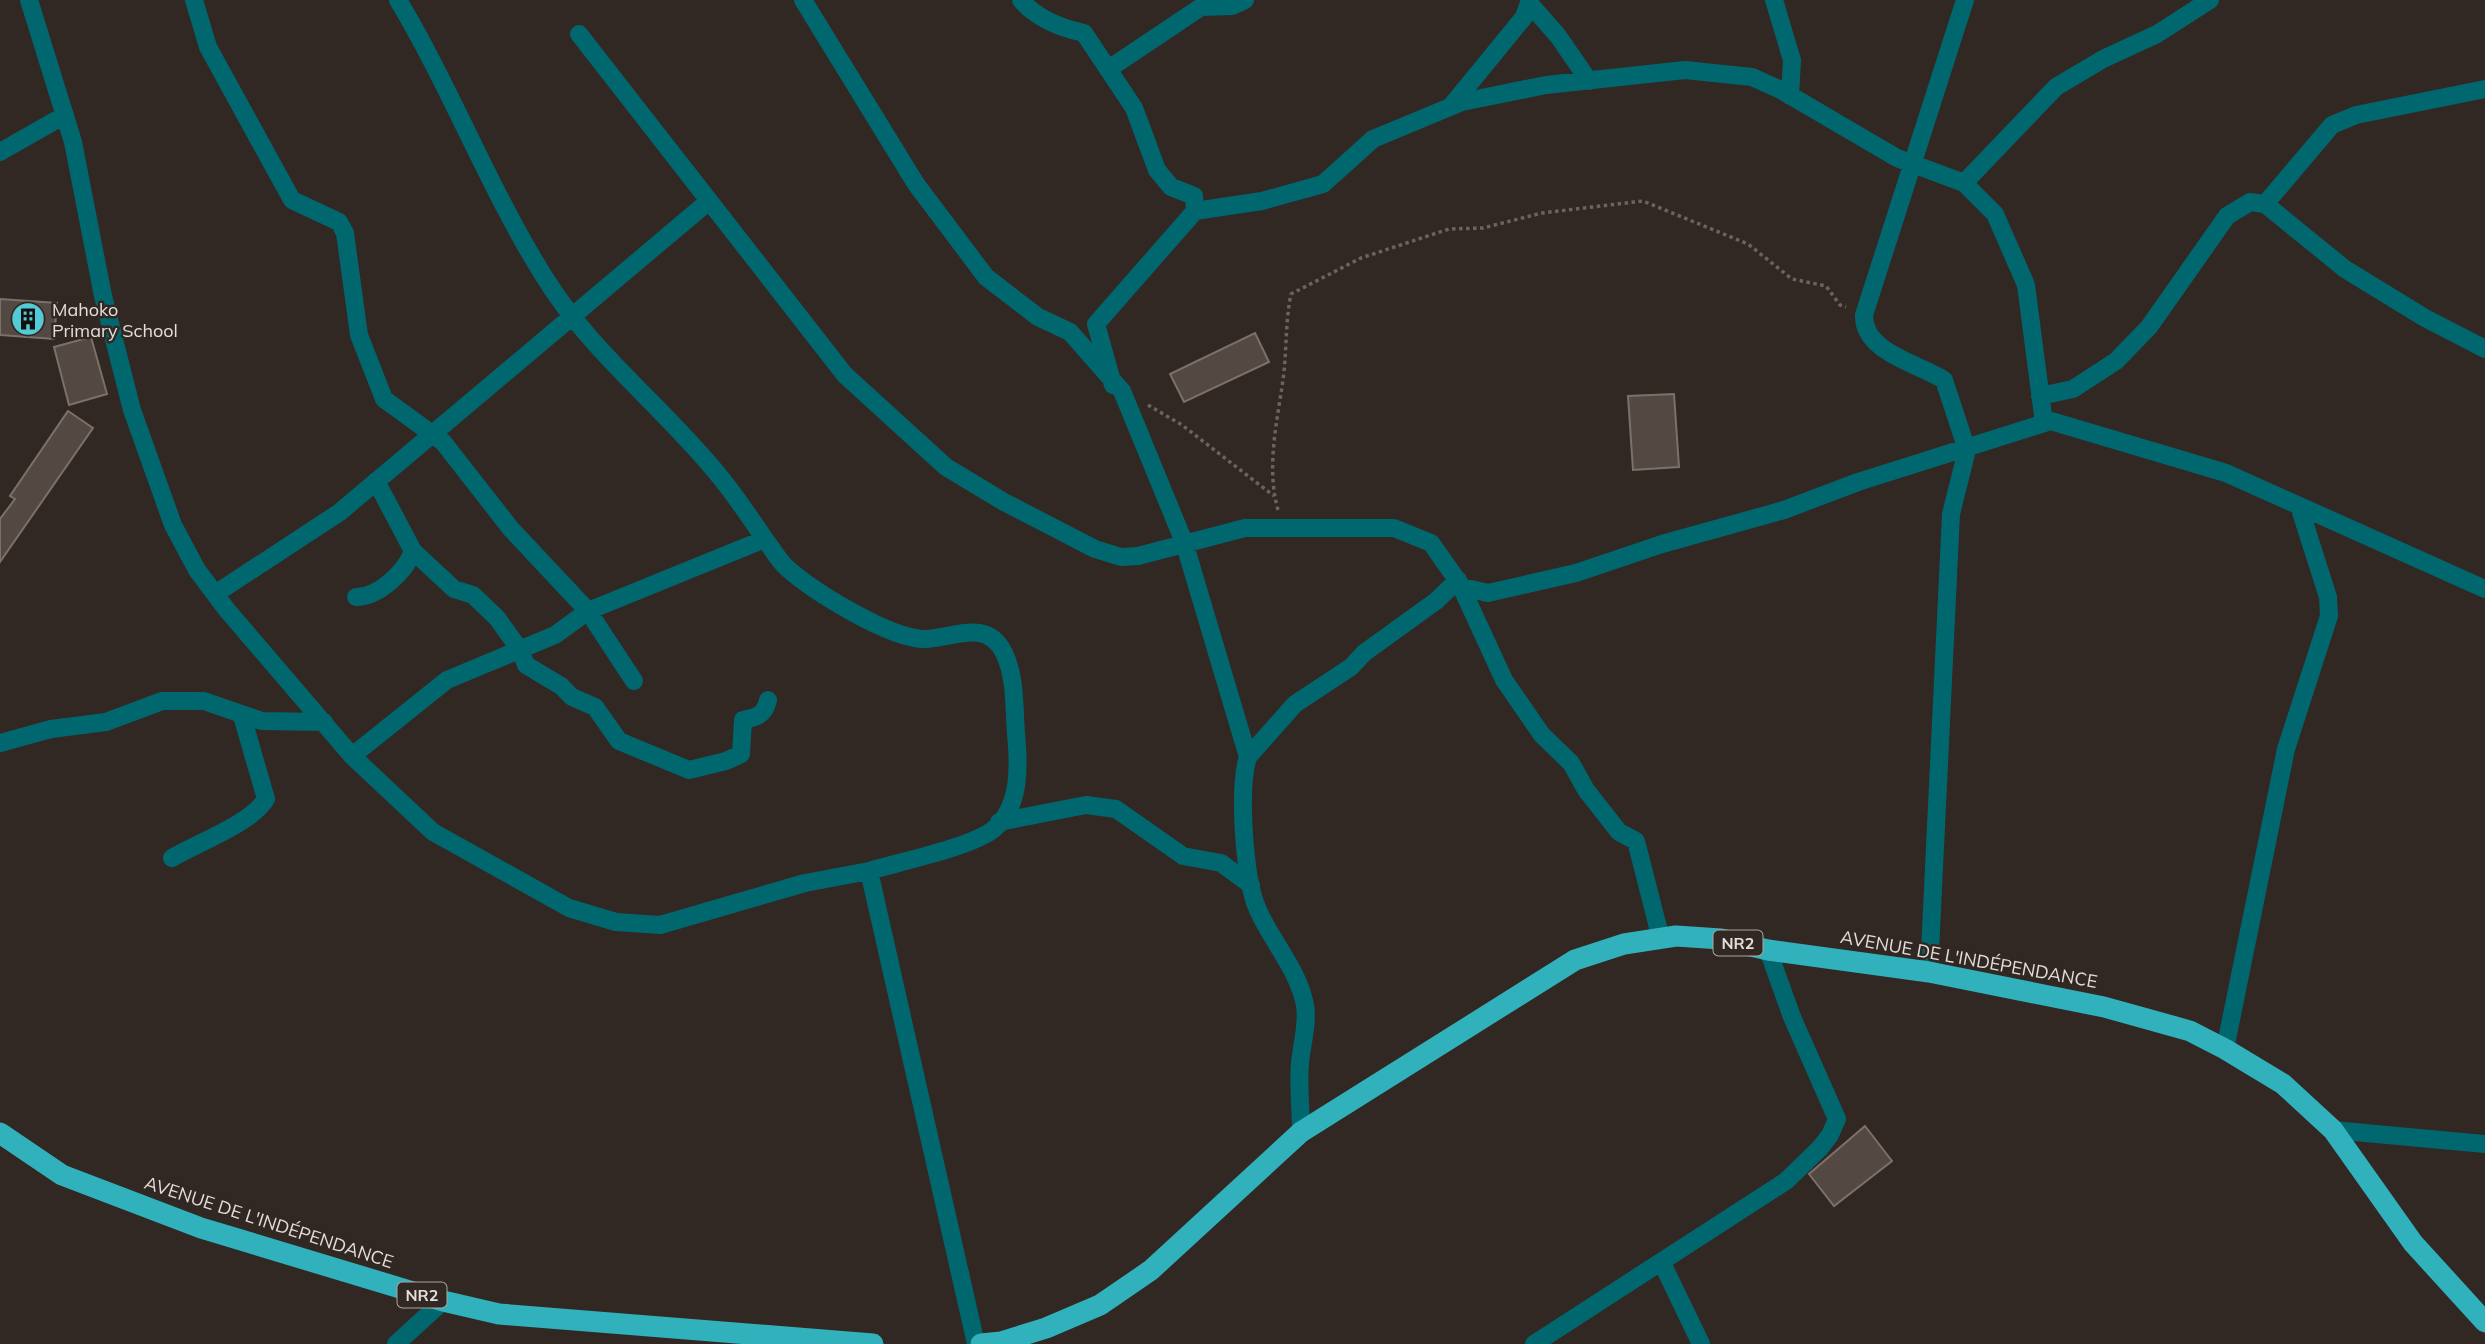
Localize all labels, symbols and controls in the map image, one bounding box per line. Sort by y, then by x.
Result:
place label: Mahoko Primary School [52,298,178,342]
building icon: Mahoko Primary School [9,300,47,338]
street label: AVENUE DE L'INDÉPENDANCE [1839,925,2099,993]
road number: NR2 [1714,931,1762,956]
street label: AVENUE DE L'INDÉPENDANCE [142,1171,396,1273]
road number: NR2 [398,1282,446,1308]

